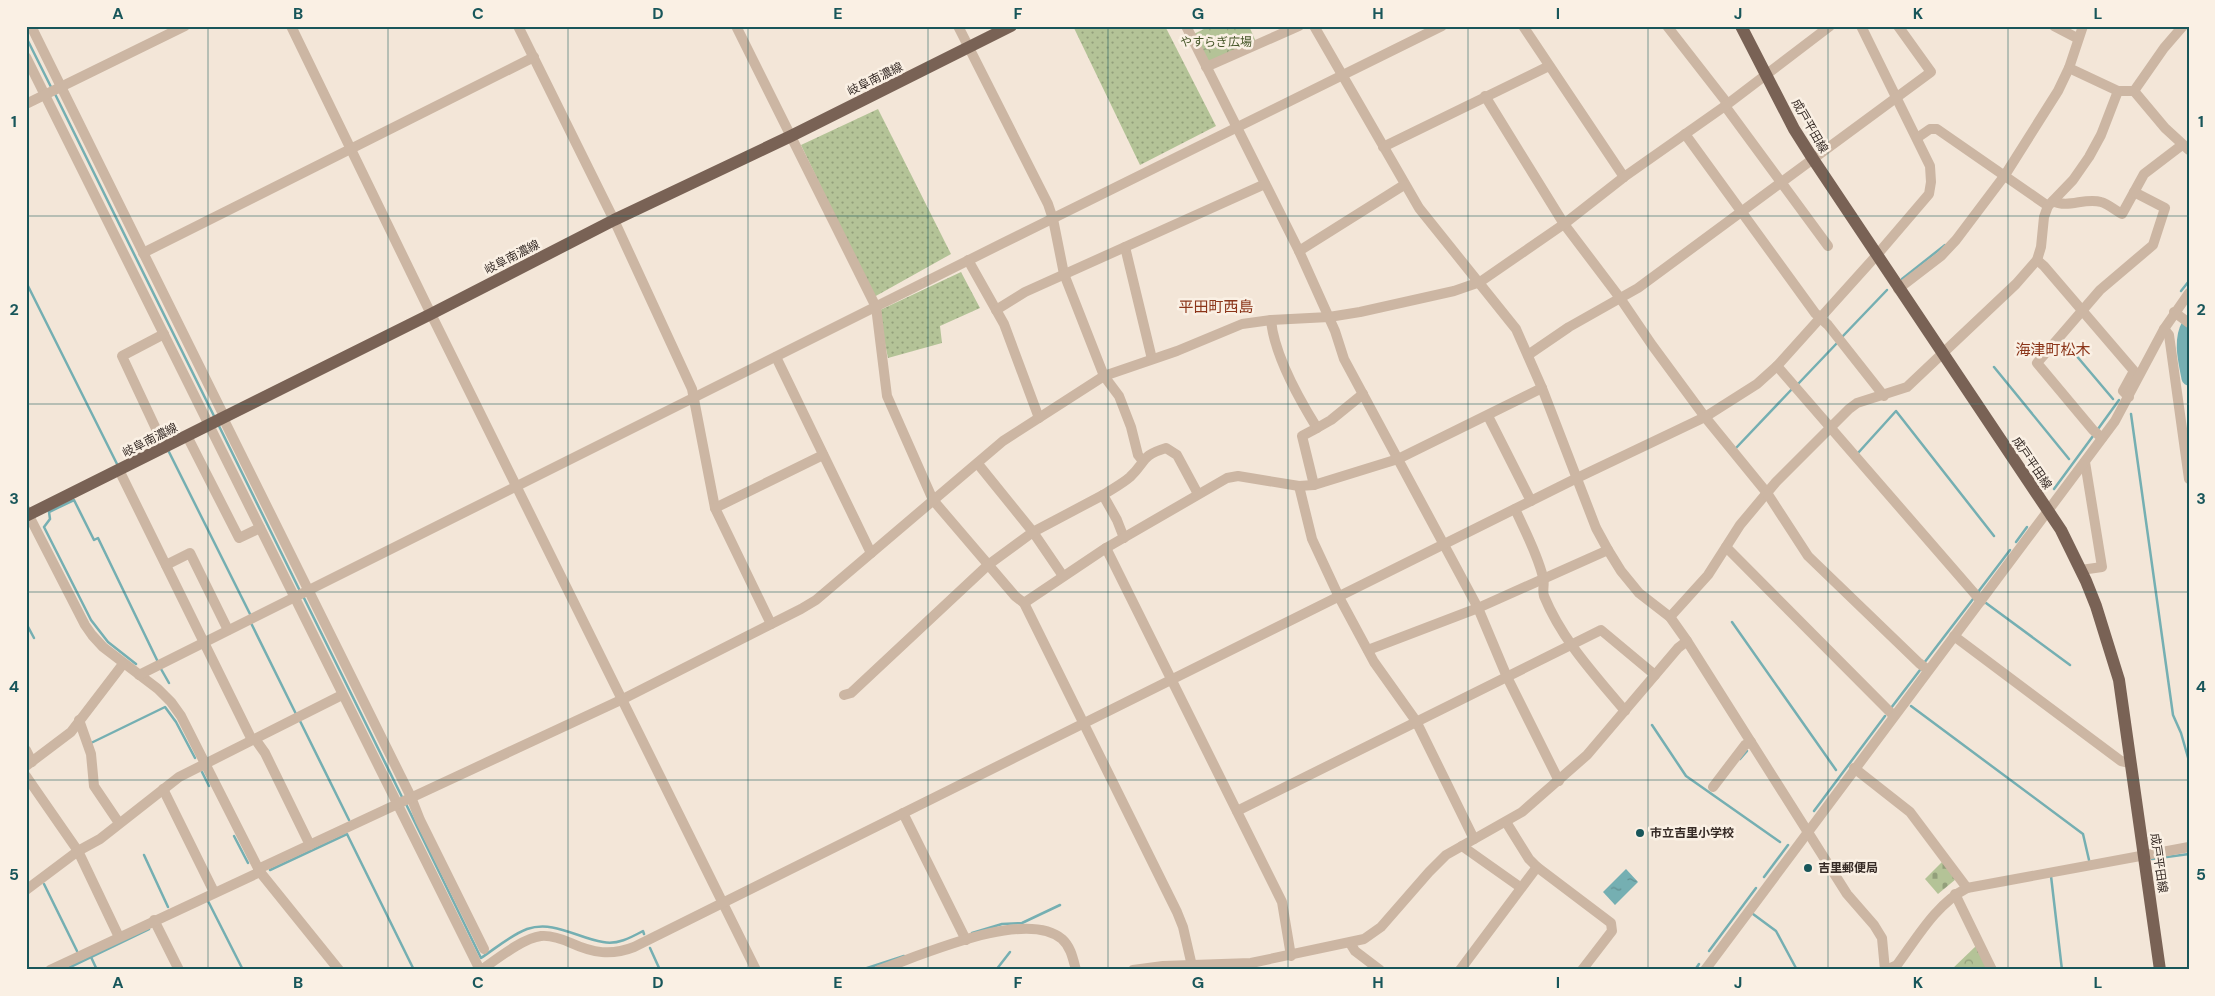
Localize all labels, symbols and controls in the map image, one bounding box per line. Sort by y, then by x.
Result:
text: A [112,3,124,24]
text: B [293,3,303,24]
text: C [472,3,484,24]
text: D [652,3,664,24]
text: E [833,3,843,24]
text: F [1014,3,1023,24]
text: G [1192,3,1204,24]
text: H [1372,3,1384,24]
text: I [1556,3,1560,24]
text: J [1734,3,1742,24]
text: K [1913,3,1924,24]
text: L [2094,3,2103,24]
park label: やすらぎ広場 [1180,34,1252,50]
street label: 岐阜南濃線 [845,59,905,99]
street label: 成戸平田線 [1788,96,1832,156]
text: 1 [11,111,17,132]
text: 1 [2198,111,2204,132]
street label: 岐阜南濃線 [482,236,542,278]
district label: 平田町西島 [1178,297,1254,317]
text: 2 [9,299,19,320]
text: 2 [2196,299,2206,320]
district label: 海津町松木 [2015,340,2091,360]
street label: 岐阜南濃線 [120,419,180,461]
street label: 成戸平田線 [2009,434,2055,492]
text: 3 [9,488,19,509]
text: 3 [2196,488,2206,509]
text: 4 [9,676,19,697]
text: 4 [2196,676,2206,697]
place label: 市立吉里小学校 [1650,825,1734,841]
marker: 市立吉里小学校 [1634,827,1646,839]
street label: 成戸平田線 [2147,832,2171,894]
place label: 吉里郵便局 [1818,860,1878,876]
marker: 吉里郵便局 [1802,862,1814,874]
text: 5 [9,864,19,885]
text: 5 [2196,864,2206,885]
text: A [112,972,124,993]
text: B [293,972,303,993]
text: C [472,972,484,993]
text: D [652,972,664,993]
text: E [833,972,843,993]
text: F [1014,972,1023,993]
text: G [1192,972,1204,993]
text: H [1372,972,1384,993]
text: I [1556,972,1560,993]
text: J [1734,972,1742,993]
text: K [1913,972,1924,993]
text: L [2094,972,2103,993]

